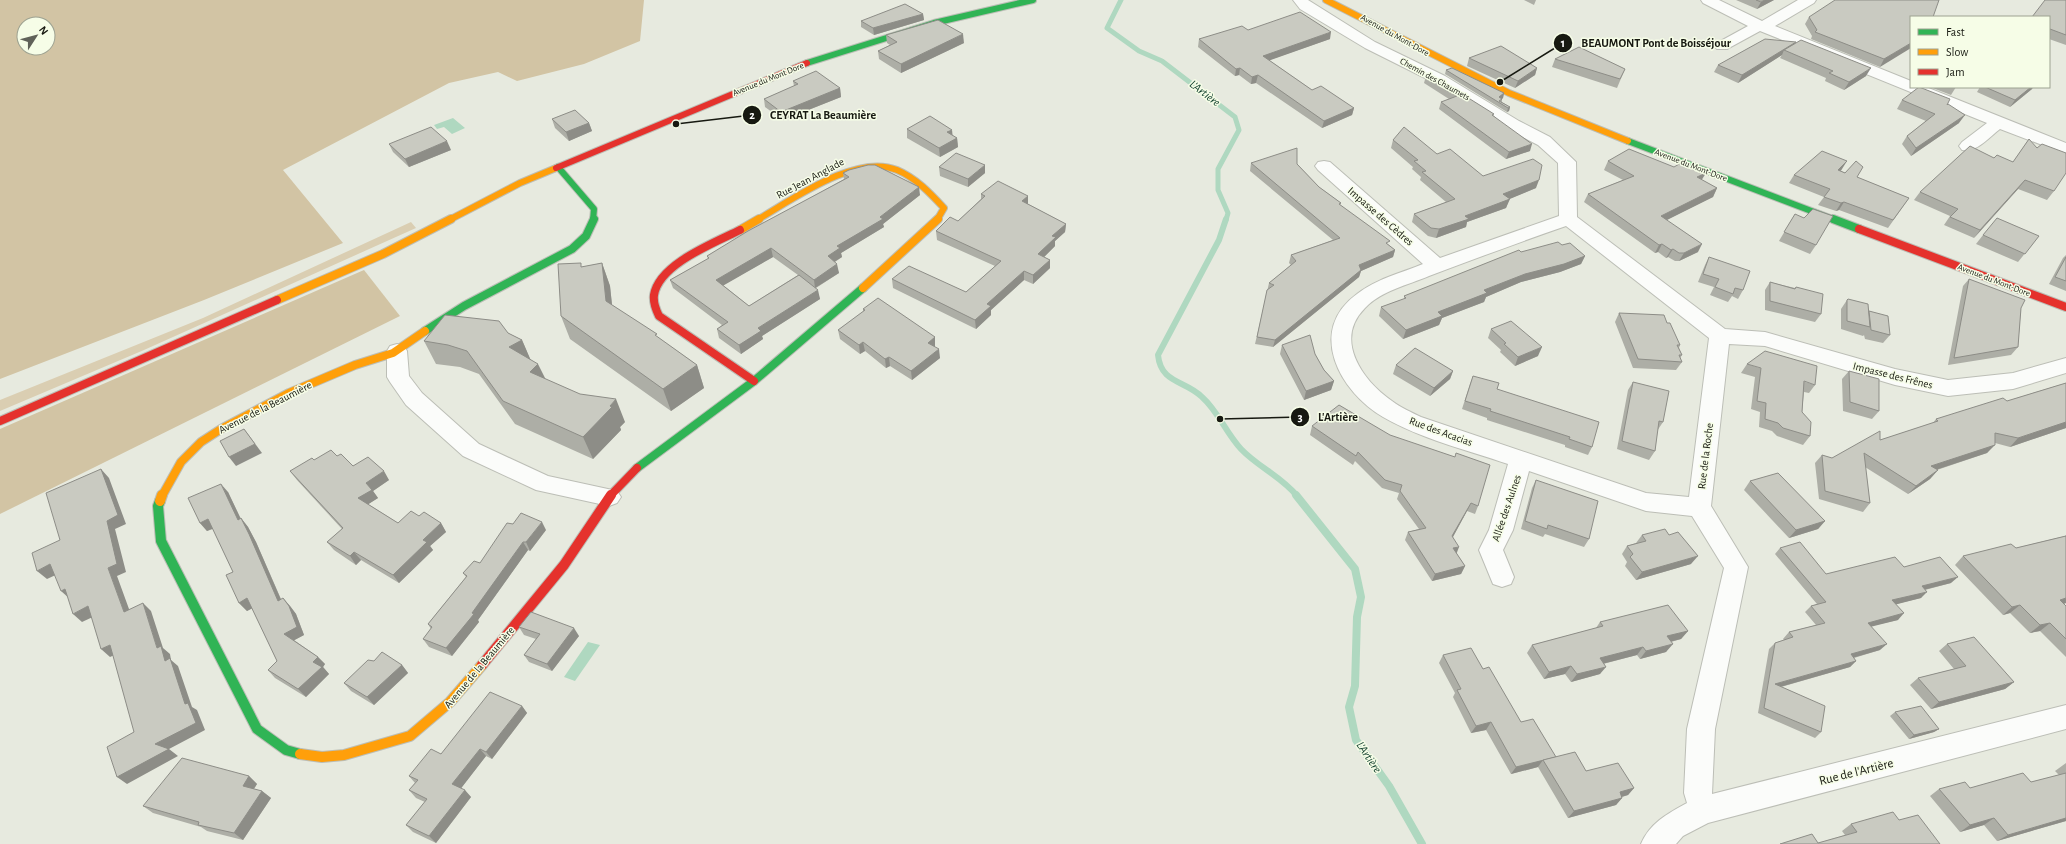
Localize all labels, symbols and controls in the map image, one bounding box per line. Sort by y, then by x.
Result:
street label: Avenue du Mont-Dore [1359,13,1431,58]
north arrow [16,16,56,56]
legend [1910,16,2050,88]
text: N [37,24,50,37]
text: Fast [1946,26,1965,38]
callout: BEAUMONT Pont de Boisséjour [1553,31,1739,55]
text: 1 [1561,37,1565,49]
text: BEAUMONT Pont de Boisséjour [1581,37,1732,50]
text: Slow [1946,46,1968,58]
street label: Chemin des Chaumets [1398,57,1471,102]
street label: Avenue du Mont Dore [731,61,805,98]
text: Jam [1946,66,1965,78]
water label: L'Artière [1188,78,1223,109]
callout: CEYRAT La Beaumière [742,103,884,127]
text: 2 [749,109,755,121]
text: CEYRAT La Beaumière [770,109,876,121]
street label: Avenue du Mont-Dore [1653,148,1728,183]
street label: Rue Jean Anglade [775,156,846,201]
street label: Impasse des Cèdres [1346,185,1416,248]
street label: Avenue du Mont-Dore [1956,263,2031,298]
street label: Impasse des Frênes [1852,360,1934,391]
street label: Avenue de la Beaumière [217,379,313,436]
callout: L'Artière [1290,405,1366,429]
text: 3 [1297,411,1303,423]
text: L'Artière [1318,411,1358,423]
street label: Rue des Acacias [1408,415,1474,448]
street label: Rue de la Roche [1696,422,1715,490]
street label: Allée des Aulnes [1490,473,1523,543]
street label: Avenue de la Beaumière [442,624,517,710]
water label: L'Artière [1354,739,1384,775]
street label: Rue de l'Artière [1818,757,1895,788]

